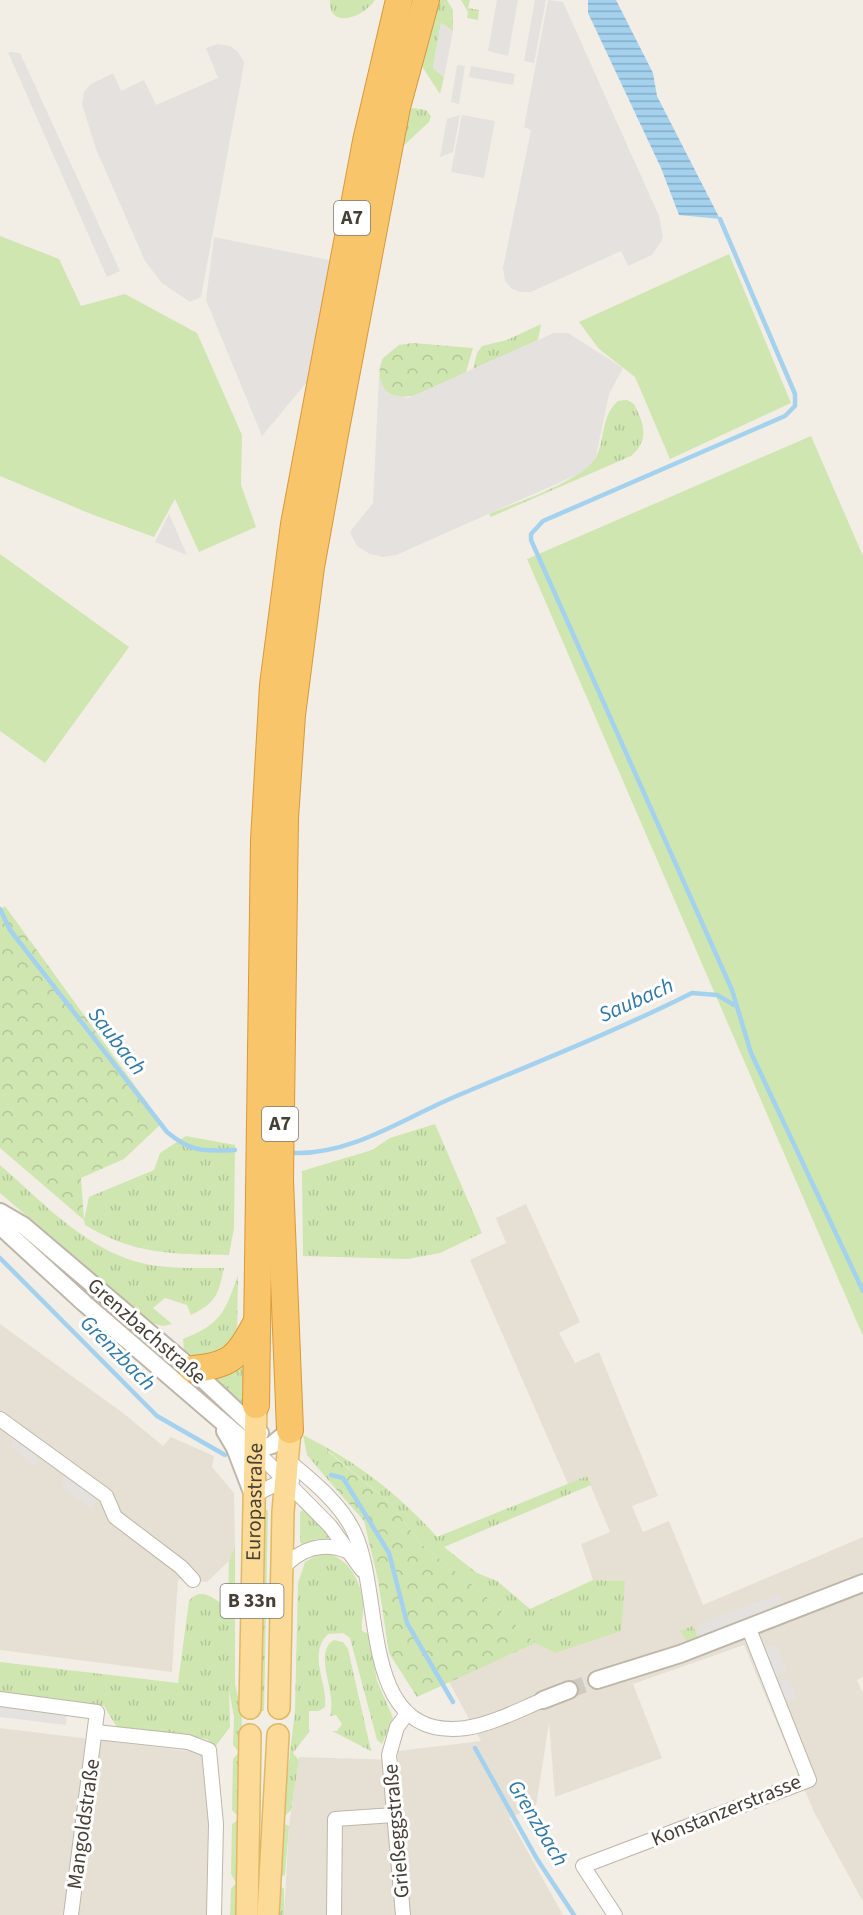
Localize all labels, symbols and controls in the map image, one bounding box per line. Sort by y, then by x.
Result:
road number: A7 [334,201,370,235]
water label: Saubach [593,969,679,1031]
water label: Saubach [80,1000,154,1082]
road number: A7 [262,1107,298,1141]
street label: Grenzbachstraße [82,1273,212,1389]
water label: Grenzbach [75,1310,161,1396]
street label: Europastraße [238,1443,270,1562]
road number: B 33n [220,1584,284,1618]
street label: Mangoldstraße [59,1757,107,1891]
street label: Grießeggstraße [375,1763,417,1899]
street label: Konstanzerstrasse [647,1766,805,1854]
water label: Grenzbach [500,1774,576,1872]

